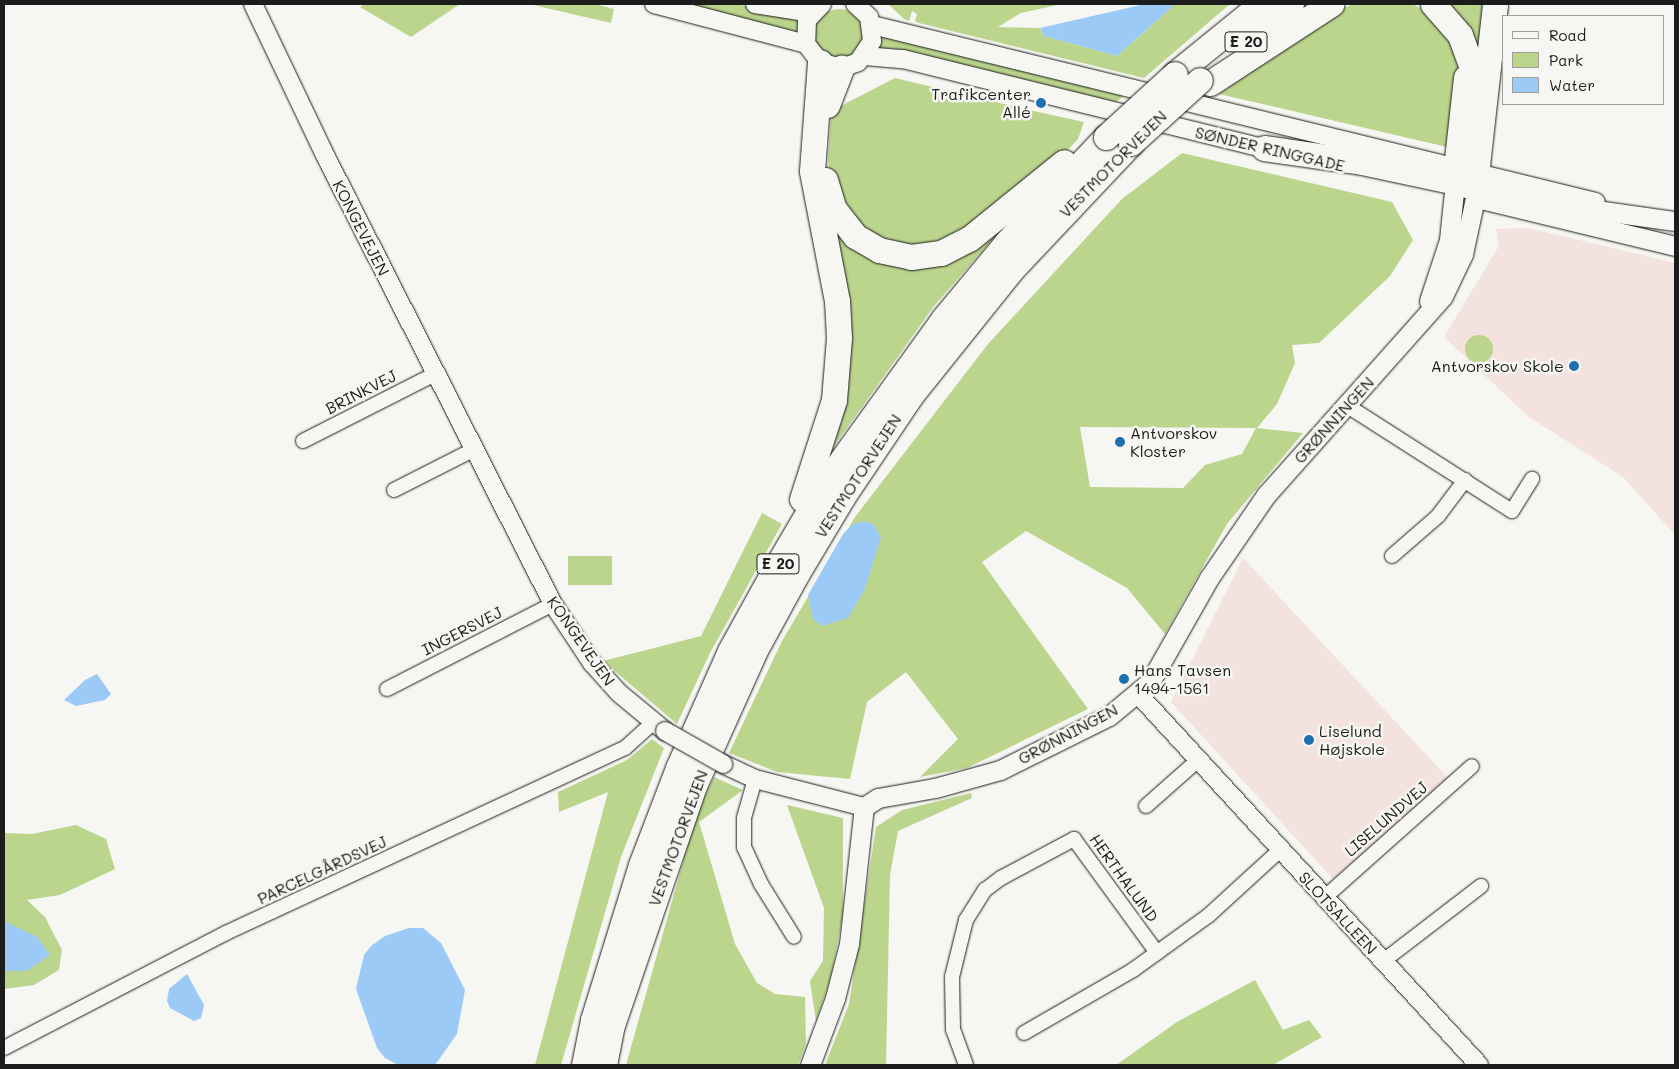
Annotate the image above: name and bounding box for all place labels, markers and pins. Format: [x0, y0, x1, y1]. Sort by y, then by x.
place label: Trafikcenter Allé [931, 84, 1031, 122]
marker: Trafikcenter Allé [1035, 97, 1047, 109]
place label: Antvorskov Skole [1431, 356, 1564, 376]
marker: Antvorskov Skole [1568, 360, 1580, 372]
place label: Antvorskov Kloster [1130, 423, 1217, 461]
marker: Antvorskov Kloster [1114, 436, 1126, 448]
place label: Hans Tavsen 1494-1561 [1134, 660, 1231, 698]
marker: Hans Tavsen 1494-1561 [1118, 673, 1130, 685]
place label: Liselund Højskole [1319, 721, 1385, 759]
marker: Liselund Højskole [1303, 734, 1315, 746]

